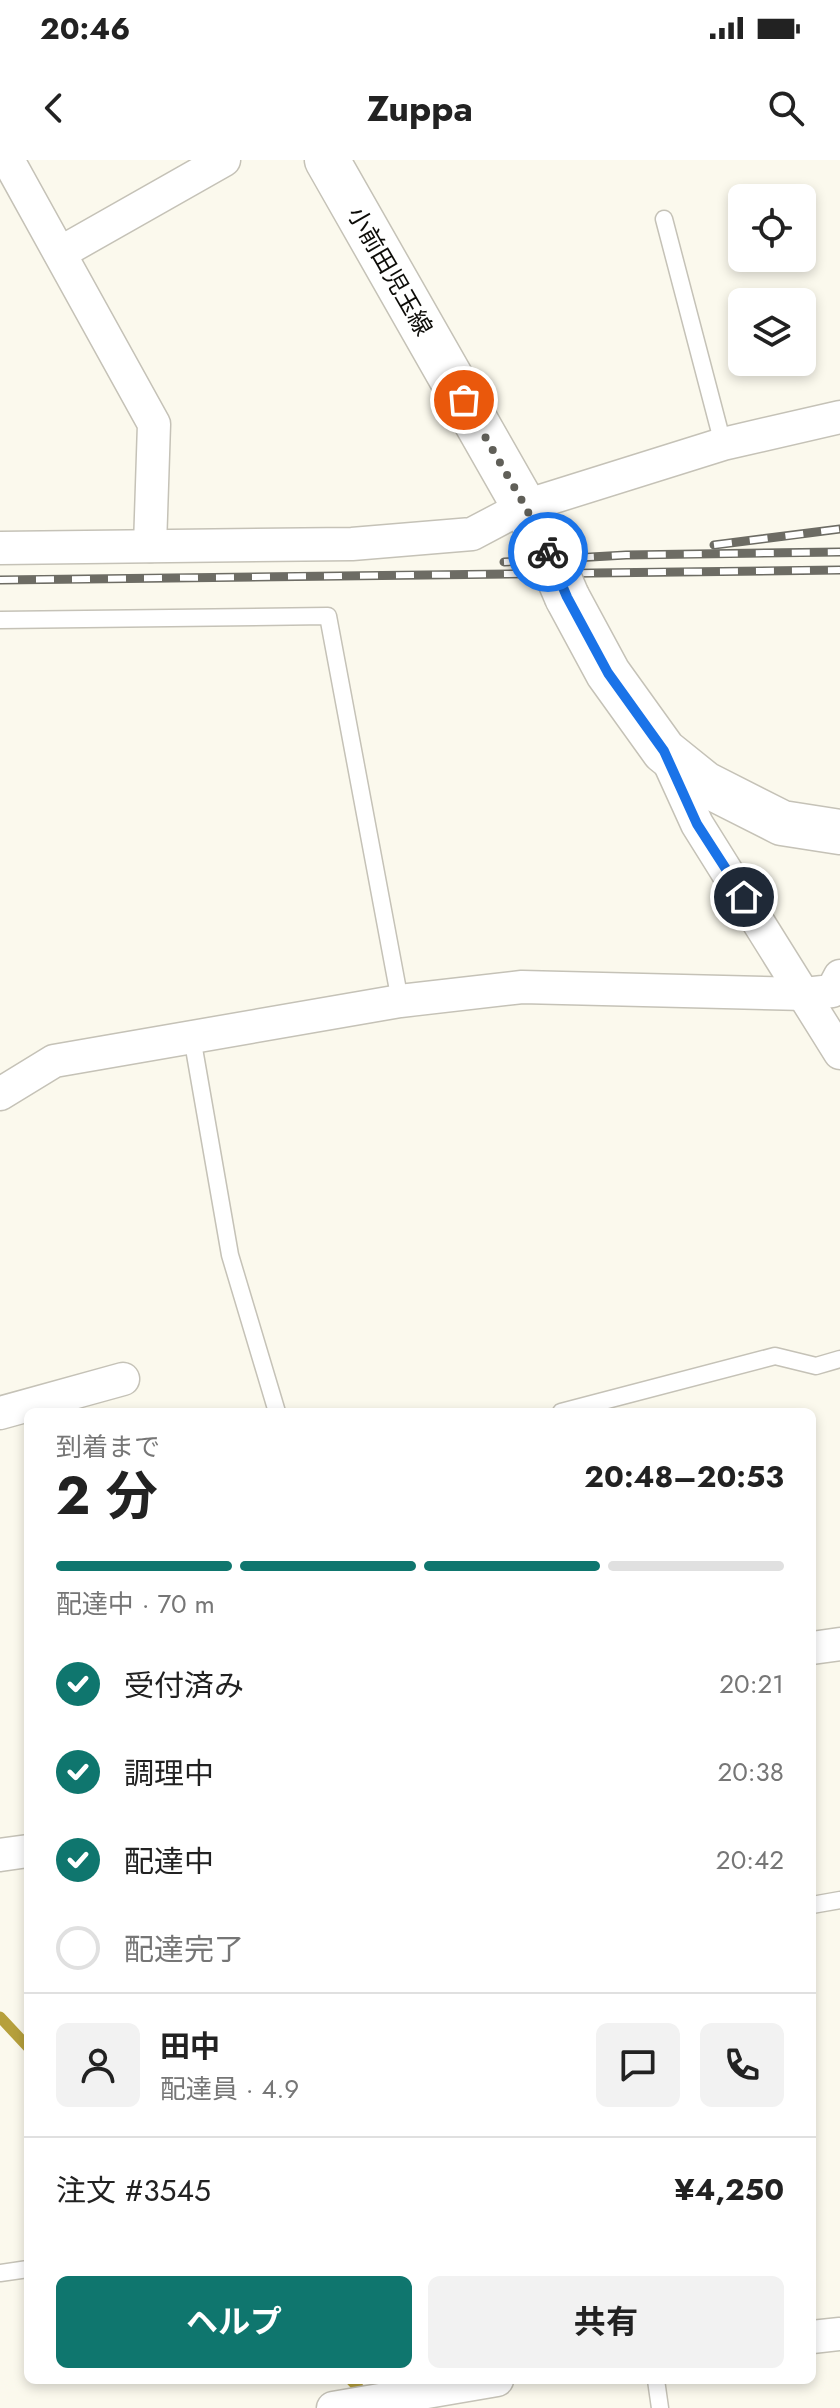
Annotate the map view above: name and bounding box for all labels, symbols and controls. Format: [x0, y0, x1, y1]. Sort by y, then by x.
text: 20:46 [40, 7, 130, 50]
text: Zuppa [367, 82, 473, 134]
icon: back [32, 86, 76, 130]
icon: search [764, 86, 808, 130]
map controls [728, 184, 816, 376]
button: locate [728, 184, 816, 272]
street label: 小前田児玉線 [339, 200, 441, 342]
button: layers [728, 288, 816, 376]
pin [430, 366, 498, 434]
icon: bag [442, 378, 486, 422]
courier [508, 512, 588, 592]
icon: bike [526, 530, 570, 574]
pin [710, 863, 778, 931]
icon: home [722, 875, 766, 919]
text: 到着まで [56, 1428, 160, 1466]
text: 20:48–20:53 [584, 1455, 784, 1498]
text: 2 分 [56, 1458, 158, 1534]
text: 配達中 · 70 m [56, 1585, 215, 1623]
icon: check [56, 1662, 100, 1706]
text: 受付済み [124, 1664, 244, 1707]
text: 20:21 [719, 1665, 784, 1703]
icon: check [56, 1750, 100, 1794]
text: 調理中 [124, 1752, 214, 1795]
text: 20:38 [717, 1753, 784, 1791]
icon: check [56, 1838, 100, 1882]
text: 配達中 [124, 1840, 214, 1883]
text: 20:42 [716, 1841, 784, 1879]
text: 配達完了 [124, 1928, 244, 1971]
button: person [56, 2023, 140, 2107]
button: chat [596, 2023, 680, 2107]
button: phone [700, 2023, 784, 2107]
text: 田中 [160, 2025, 220, 2068]
text: 配達員 · 4.9 [160, 2070, 299, 2108]
text: ¥4,250 [674, 2168, 784, 2211]
text: 注文 #3545 [56, 2169, 211, 2212]
button: ヘルプ [56, 2276, 412, 2368]
button: 共有 [428, 2276, 784, 2368]

